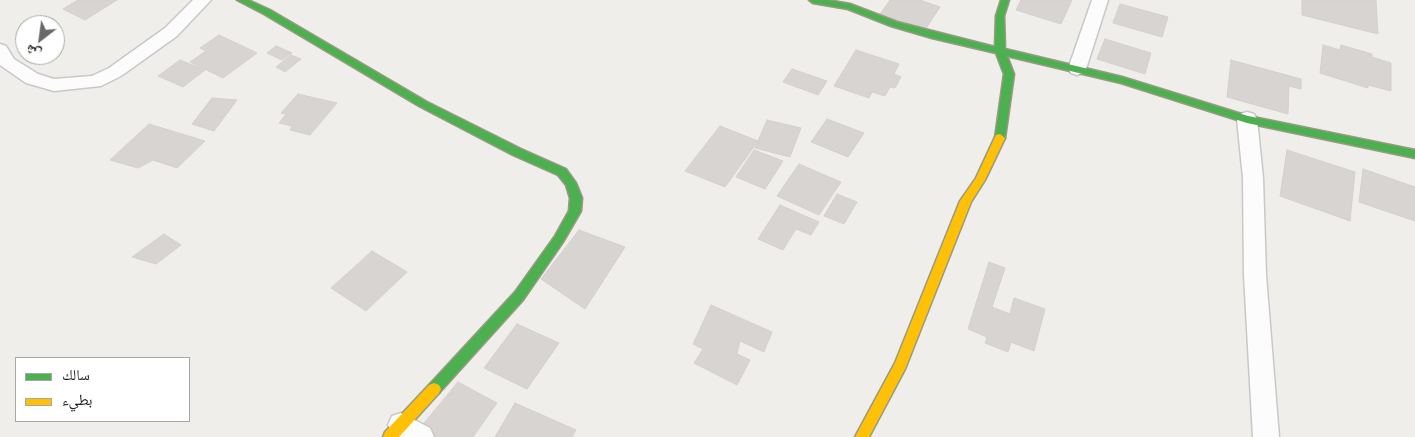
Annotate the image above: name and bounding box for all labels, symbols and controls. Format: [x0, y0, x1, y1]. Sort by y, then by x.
north arrow [15, 15, 65, 65]
text: ش [22, 41, 44, 64]
legend [15, 357, 190, 422]
text: سالك [62, 364, 90, 385]
text: بطيء [62, 389, 92, 410]

